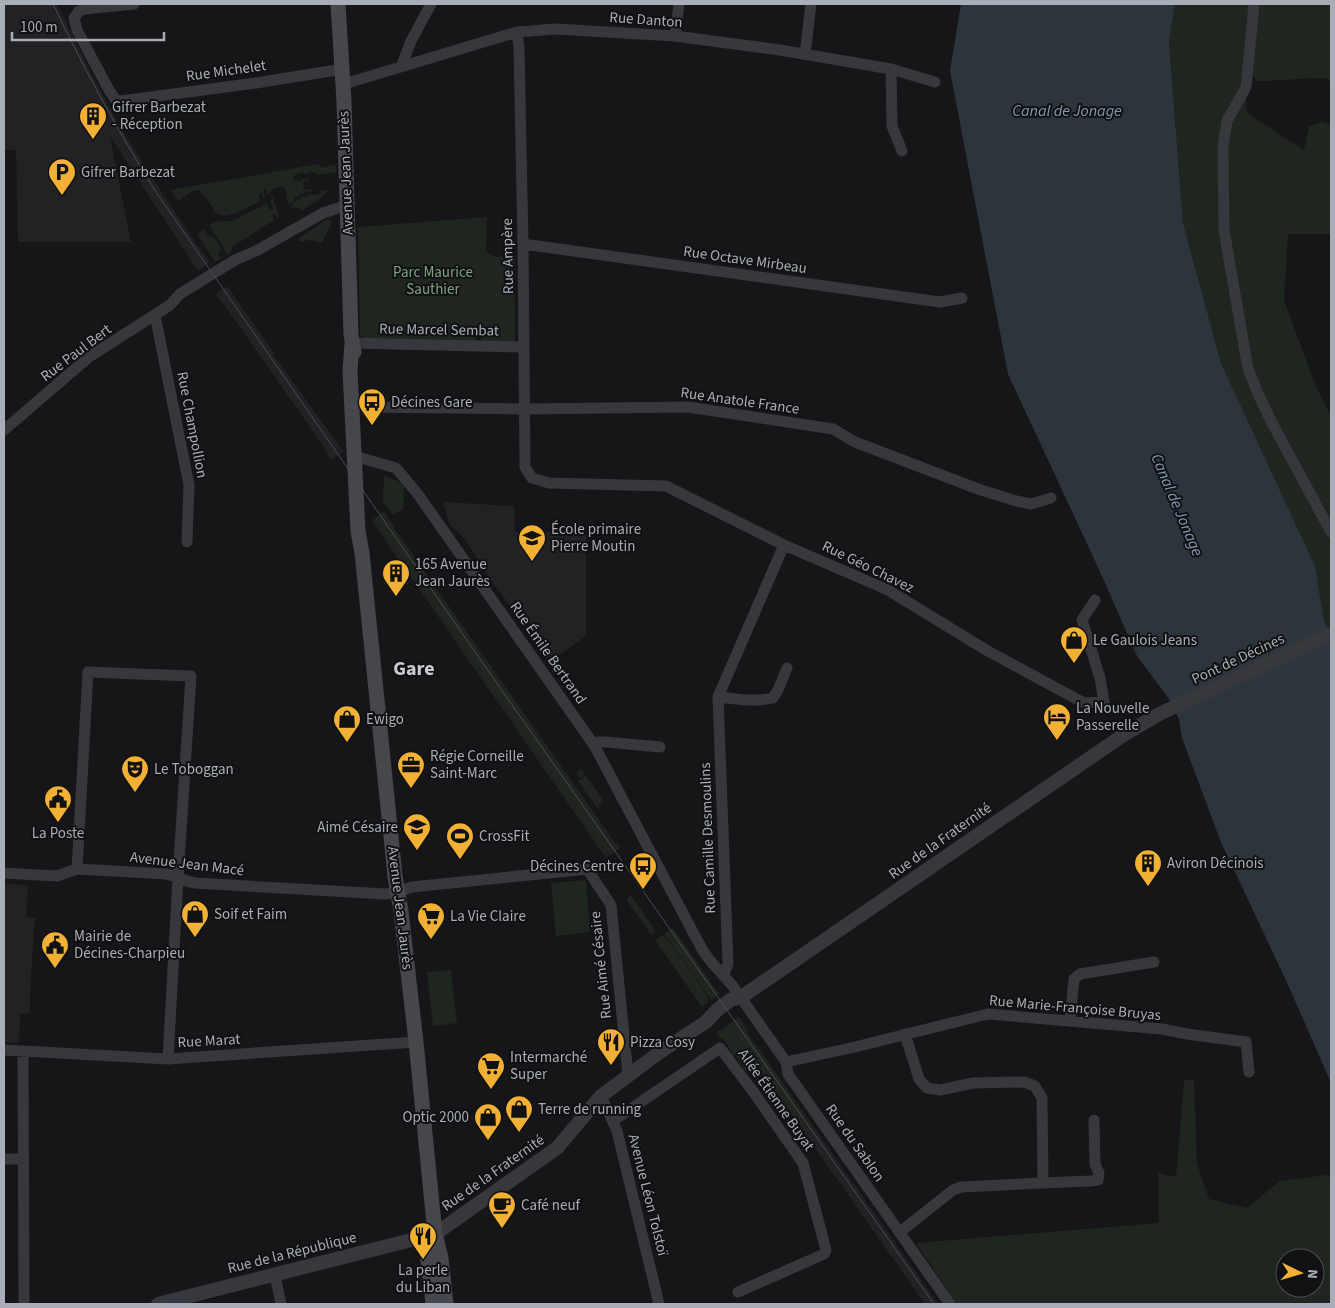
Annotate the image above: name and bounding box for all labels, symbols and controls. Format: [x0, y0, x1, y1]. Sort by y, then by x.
street label: Rue Danton [609, 7, 683, 33]
scale bar [12, 10, 165, 42]
text: 100 m [20, 17, 58, 38]
street label: Rue Michelet [185, 55, 267, 87]
place label: Gifrer Barbezat - Réception [112, 97, 206, 135]
water label: Canal de Jonage [1012, 100, 1122, 122]
building icon: Gifrer Barbezat - Réception [78, 101, 108, 140]
street label: Avenue Jean Jaurès [333, 111, 359, 235]
parking icon: Gifrer Barbezat [47, 157, 77, 196]
place label: Gifrer Barbezat [81, 162, 175, 183]
street label: Rue Ampère [497, 218, 519, 294]
street label: Rue Octave Mirbeau [682, 241, 808, 279]
park label: Parc Maurice Sauthier [393, 262, 473, 300]
street label: Rue Marcel Sembat [379, 318, 499, 342]
street label: Rue Paul Bert [36, 319, 116, 387]
street label: Rue Champollion [171, 370, 213, 480]
street label: Rue Anatole France [679, 382, 801, 420]
bus stop icon: Décines Gare [357, 387, 387, 426]
place label: Décines Gare [391, 392, 472, 413]
water label: Canal de Jonage [1145, 450, 1209, 560]
place label: École primaire Pierre Moutin [551, 519, 641, 557]
school or university icon: École primaire Pierre Moutin [517, 523, 547, 562]
street label: Rue Géo Chavez [818, 536, 918, 598]
place label: 165 Avenue Jean Jaurès [415, 554, 490, 592]
building icon: 165 Avenue Jean Jaurès [381, 558, 411, 597]
street label: Rue Émile Bertrand [505, 597, 591, 709]
shop icon: Le Gaulois Jeans [1059, 625, 1089, 664]
street label: Pont de Décines [1188, 628, 1288, 690]
place label: Le Gaulois Jeans [1093, 630, 1197, 651]
district label: Gare [393, 655, 435, 683]
place label: La Nouvelle Passerelle [1076, 698, 1149, 736]
hotel icon: La Nouvelle Passerelle [1042, 702, 1072, 741]
shop icon: Ewigo [332, 704, 362, 743]
place label: Ewigo [366, 709, 404, 730]
place label: Régie Corneille Saint-Marc [430, 746, 524, 784]
office icon: Régie Corneille Saint-Marc [396, 750, 426, 789]
theatre icon: Le Toboggan [120, 754, 150, 793]
place label: Le Toboggan [154, 759, 234, 780]
street label: Rue Camille Desmoulins [695, 762, 721, 914]
public building icon: La Poste [43, 784, 73, 823]
street label: Rue de la Fraternité [884, 798, 996, 884]
school or university icon: Aimé Césaire [402, 812, 432, 851]
place label: Aimé Césaire [317, 817, 398, 838]
sports icon: CrossFit [445, 821, 475, 860]
place label: La Poste [32, 823, 84, 844]
place label: CrossFit [479, 826, 529, 847]
street label: Avenue Jean Jaurès [382, 845, 418, 971]
street label: Avenue Jean Macé [129, 847, 245, 881]
building icon: Aviron Décinois [1133, 848, 1163, 887]
bus stop icon: Décines Centre [628, 851, 658, 890]
place label: Aviron Décinois [1167, 853, 1264, 874]
place label: Décines Centre [530, 856, 624, 877]
shop icon: Soif et Faim [180, 899, 210, 938]
supermarket icon: La Vie Claire [416, 901, 446, 940]
place label: Soif et Faim [214, 904, 287, 925]
place label: La Vie Claire [450, 906, 526, 927]
street label: Rue Aimé Césaire [585, 910, 617, 1020]
place label: Mairie de Décines-Charpieu [74, 926, 185, 964]
public building icon: Mairie de Décines-Charpieu [40, 930, 70, 969]
street label: Rue Marie-Françoise Bruyas [988, 990, 1162, 1026]
restaurant icon: Pizza Cosy [596, 1027, 626, 1066]
street label: Rue Marat [177, 1029, 241, 1053]
place label: Pizza Cosy [630, 1032, 695, 1053]
street label: Allée Étienne Buyat [733, 1045, 819, 1155]
place label: Intermarché Super [510, 1047, 587, 1085]
supermarket icon: Intermarché Super [476, 1051, 506, 1090]
shop icon: Terre de running [504, 1094, 534, 1133]
place label: Terre de running [538, 1099, 642, 1120]
street label: Rue du Sablon [820, 1100, 890, 1186]
shop icon: Optic 2000 [473, 1102, 503, 1141]
place label: Optic 2000 [403, 1107, 469, 1128]
street label: Rue de la Fraternité [437, 1130, 549, 1216]
street label: Avenue Léon Tolstoï [623, 1132, 674, 1259]
cafe icon: Café neuf [487, 1190, 517, 1229]
place label: Café neuf [521, 1195, 581, 1216]
restaurant icon: La perle du Liban [408, 1221, 438, 1260]
street label: Rue de la République [225, 1227, 359, 1279]
north arrow [1275, 1248, 1325, 1298]
place label: La perle du Liban [396, 1260, 450, 1298]
text: N [1302, 1269, 1322, 1280]

